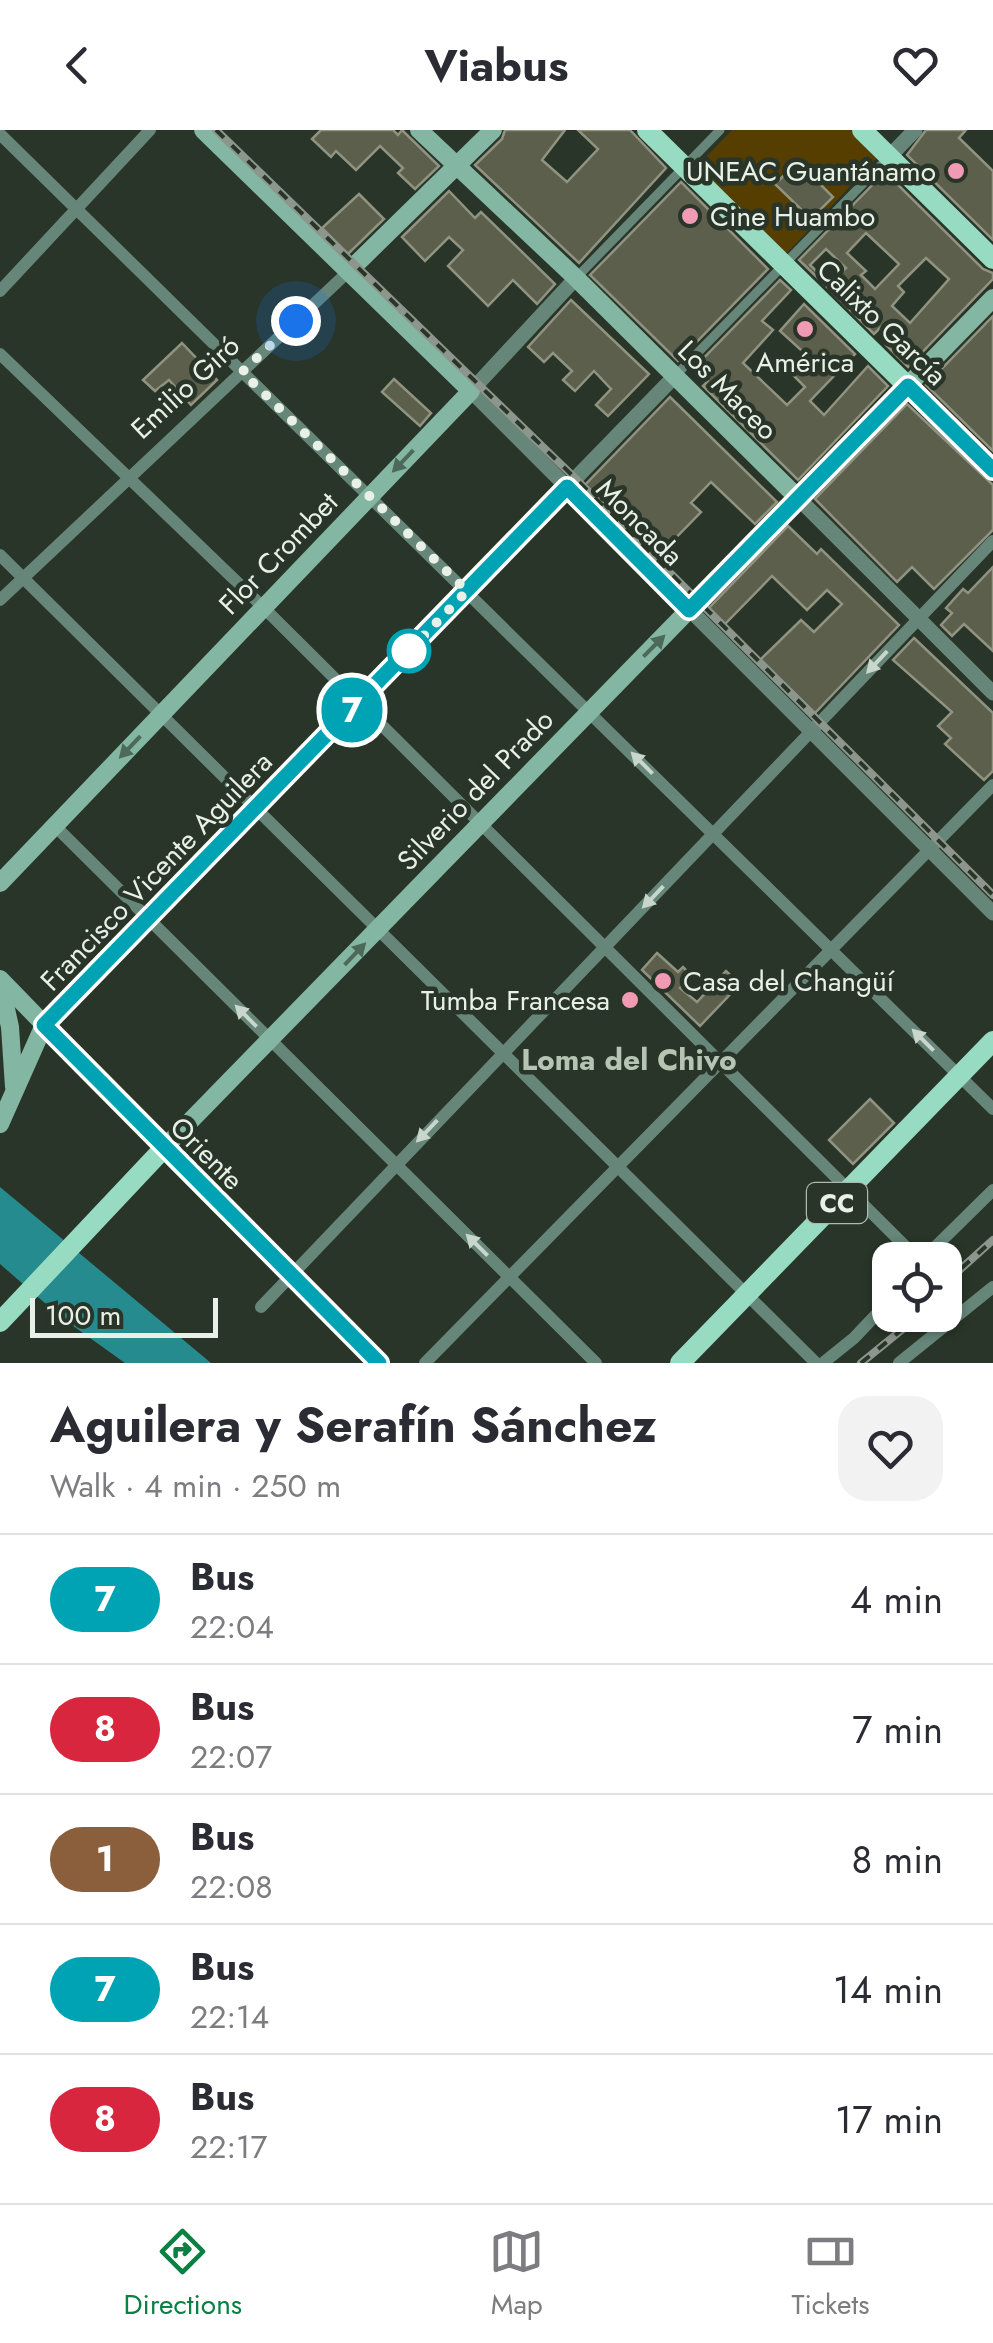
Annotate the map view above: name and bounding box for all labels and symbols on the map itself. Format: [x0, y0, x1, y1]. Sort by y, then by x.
place label: UNEAC Guantánamo [686, 151, 936, 192]
marker: UNEAC Guantánamo [945, 160, 967, 182]
place label: Cine Huambo [710, 196, 875, 237]
marker: Cine Huambo [679, 205, 701, 227]
street label: Calixto García [807, 250, 956, 395]
your location [271, 296, 321, 346]
marker: América [794, 318, 816, 340]
street label: Emilio Giró [122, 326, 249, 449]
street label: Los Maceo [668, 331, 787, 450]
place label: América [756, 342, 854, 383]
one-way arrow [392, 449, 415, 473]
street label: Moncada [587, 469, 693, 575]
street label: Flor Crombet [209, 483, 348, 624]
unlabelled marker [388, 630, 430, 672]
one-way arrow [642, 634, 666, 658]
one-way arrow [866, 650, 889, 674]
line badge: 7 [320, 678, 384, 742]
street label: Silverio del Prado [388, 700, 563, 880]
one-way arrow [119, 734, 142, 758]
street label: Francisco Vicente Aguilera [31, 743, 282, 1000]
one-way arrow [631, 752, 655, 775]
one-way arrow [642, 885, 665, 909]
one-way arrow [342, 942, 366, 966]
place label: Casa del Changüí [683, 961, 896, 1002]
marker: Casa del Changüí [652, 970, 674, 992]
place label: Tumba Francesa [421, 980, 610, 1021]
marker: Tumba Francesa [619, 989, 641, 1011]
one-way arrow [235, 1005, 259, 1028]
one-way arrow [912, 1029, 936, 1053]
district label: Loma del Chivo [521, 1038, 737, 1081]
street label: Oriente [161, 1107, 253, 1199]
one-way arrow [416, 1119, 439, 1143]
road number: CC [807, 1183, 867, 1223]
one-way arrow [465, 1233, 489, 1257]
scale bar [30, 1293, 218, 1338]

